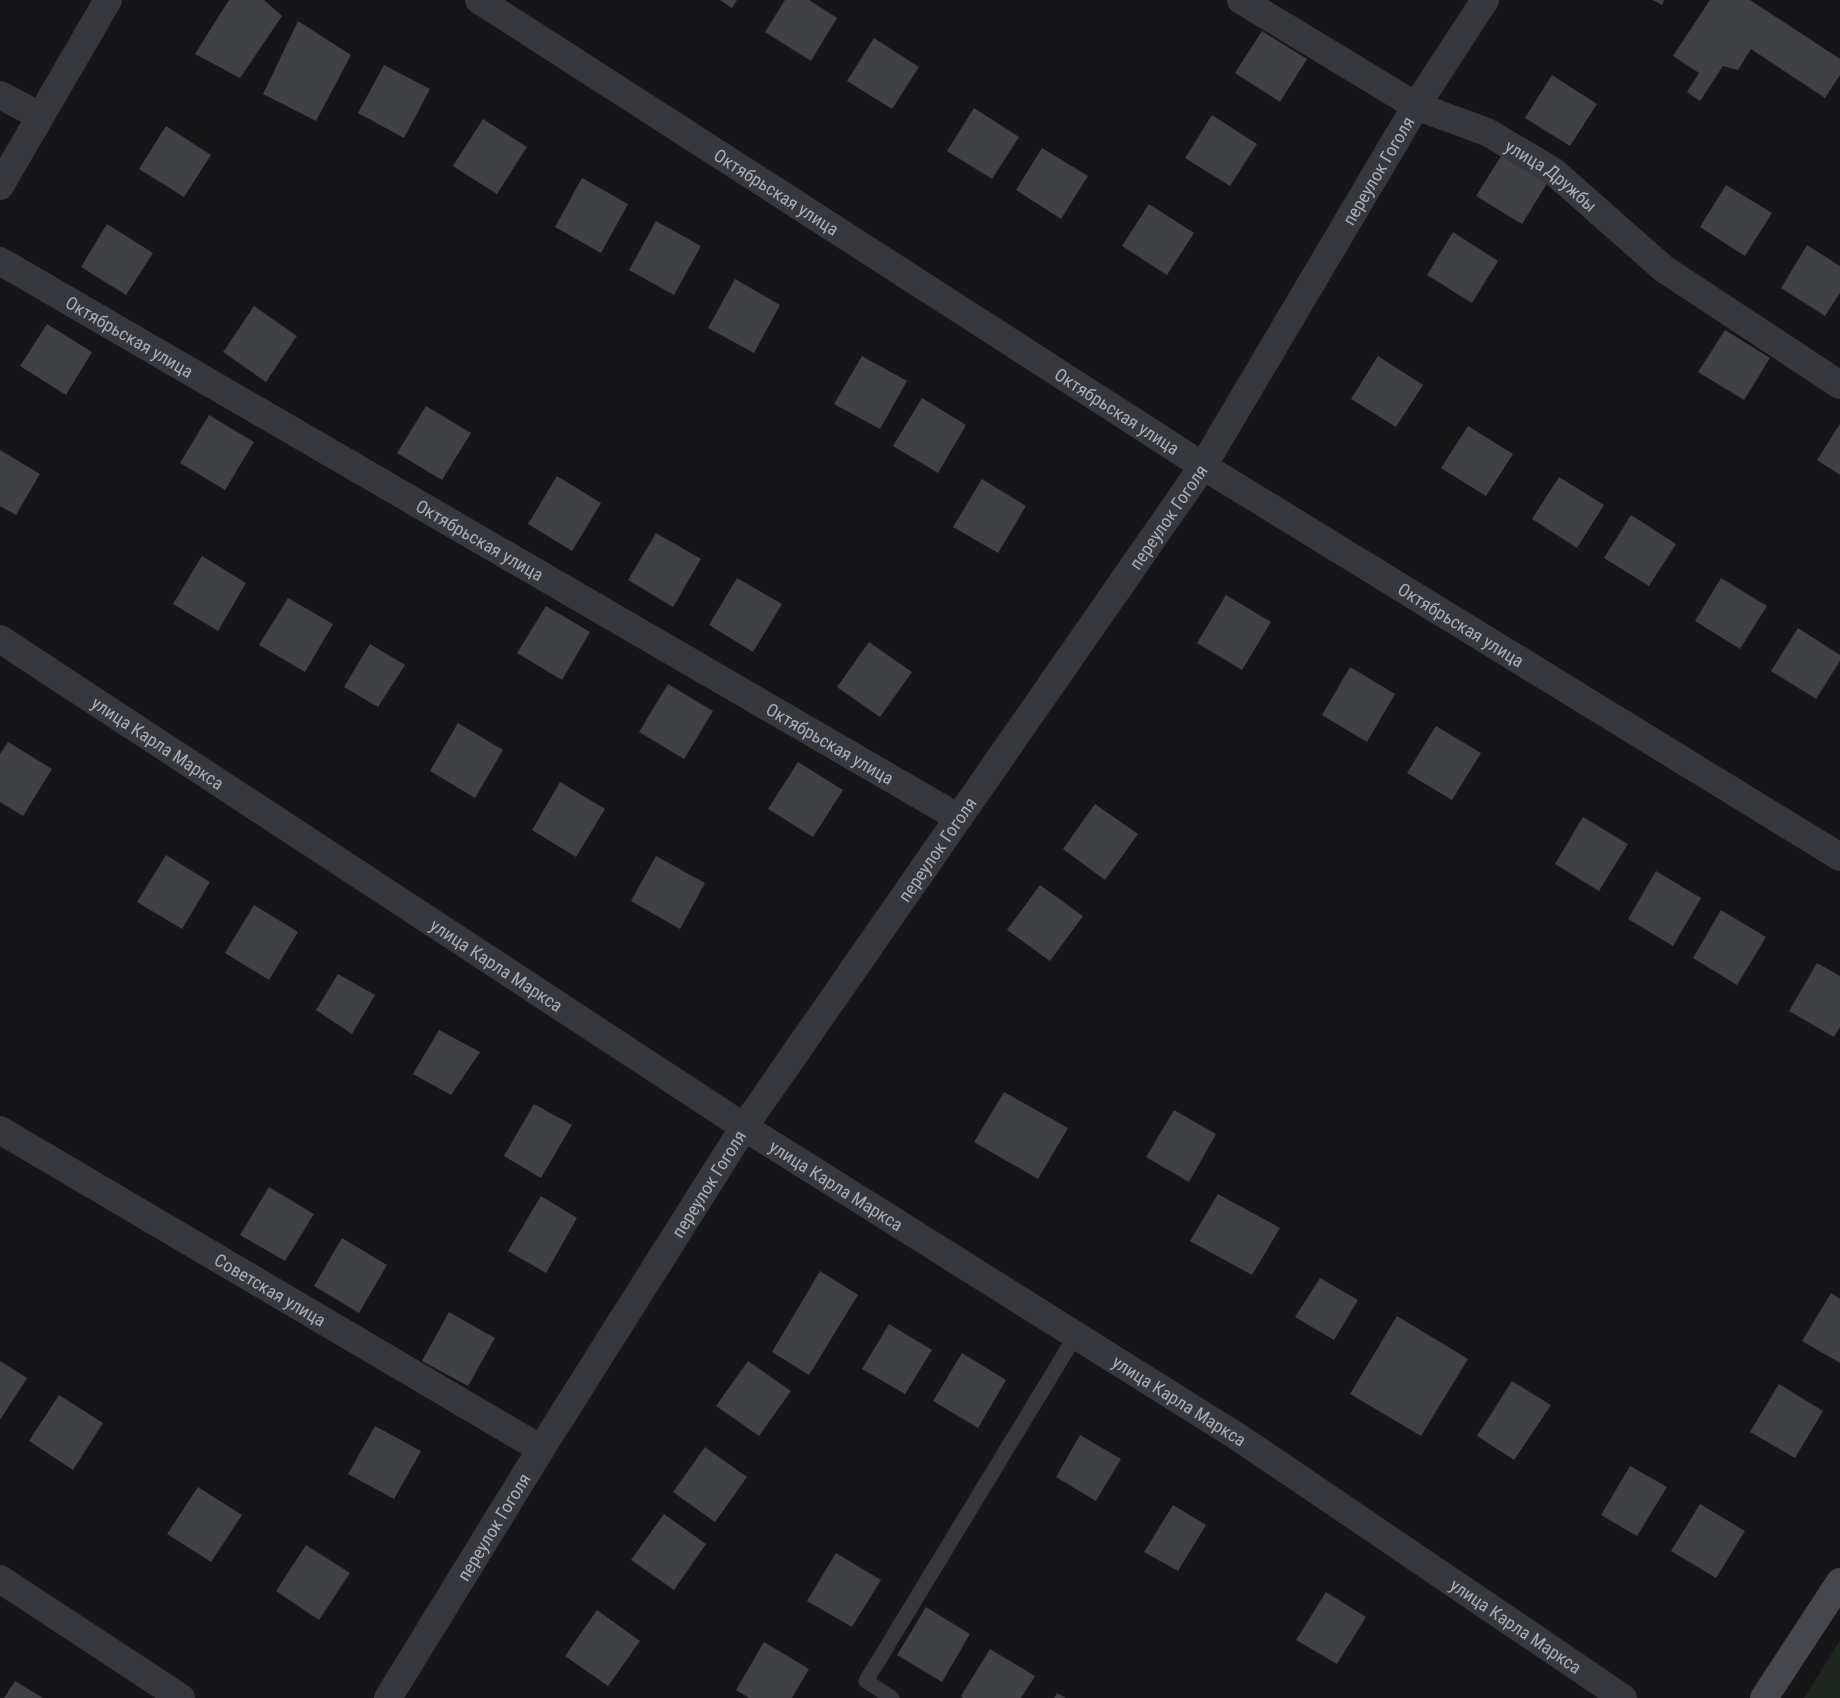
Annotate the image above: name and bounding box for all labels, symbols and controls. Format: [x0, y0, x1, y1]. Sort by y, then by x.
street label: переулок Гоголя [1338, 112, 1418, 229]
street label: улица Дружбы [1502, 135, 1602, 216]
street label: Октябрьская улица [710, 144, 843, 239]
street label: Октябрьская улица [62, 291, 197, 382]
street label: Октябрьская улица [1051, 363, 1183, 459]
street label: переулок Гоголя [1124, 460, 1211, 573]
street label: Октябрьская улица [412, 495, 547, 585]
street label: Октябрьская улица [1394, 578, 1528, 671]
street label: улица Карла Маркса [88, 692, 228, 794]
street label: Октябрьская улица [763, 698, 898, 788]
street label: переулок Гоголя [893, 793, 980, 906]
street label: улица Карла Маркса [427, 914, 567, 1016]
street label: переулок Гоголя [667, 1126, 750, 1241]
street label: улица Карла Маркса [766, 1135, 907, 1235]
street label: Советская улица [211, 1249, 330, 1330]
street label: улица Карла Маркса [1109, 1351, 1250, 1450]
street label: переулок Гоголя [452, 1469, 534, 1584]
street label: улица Карла Маркса [1447, 1574, 1586, 1677]

